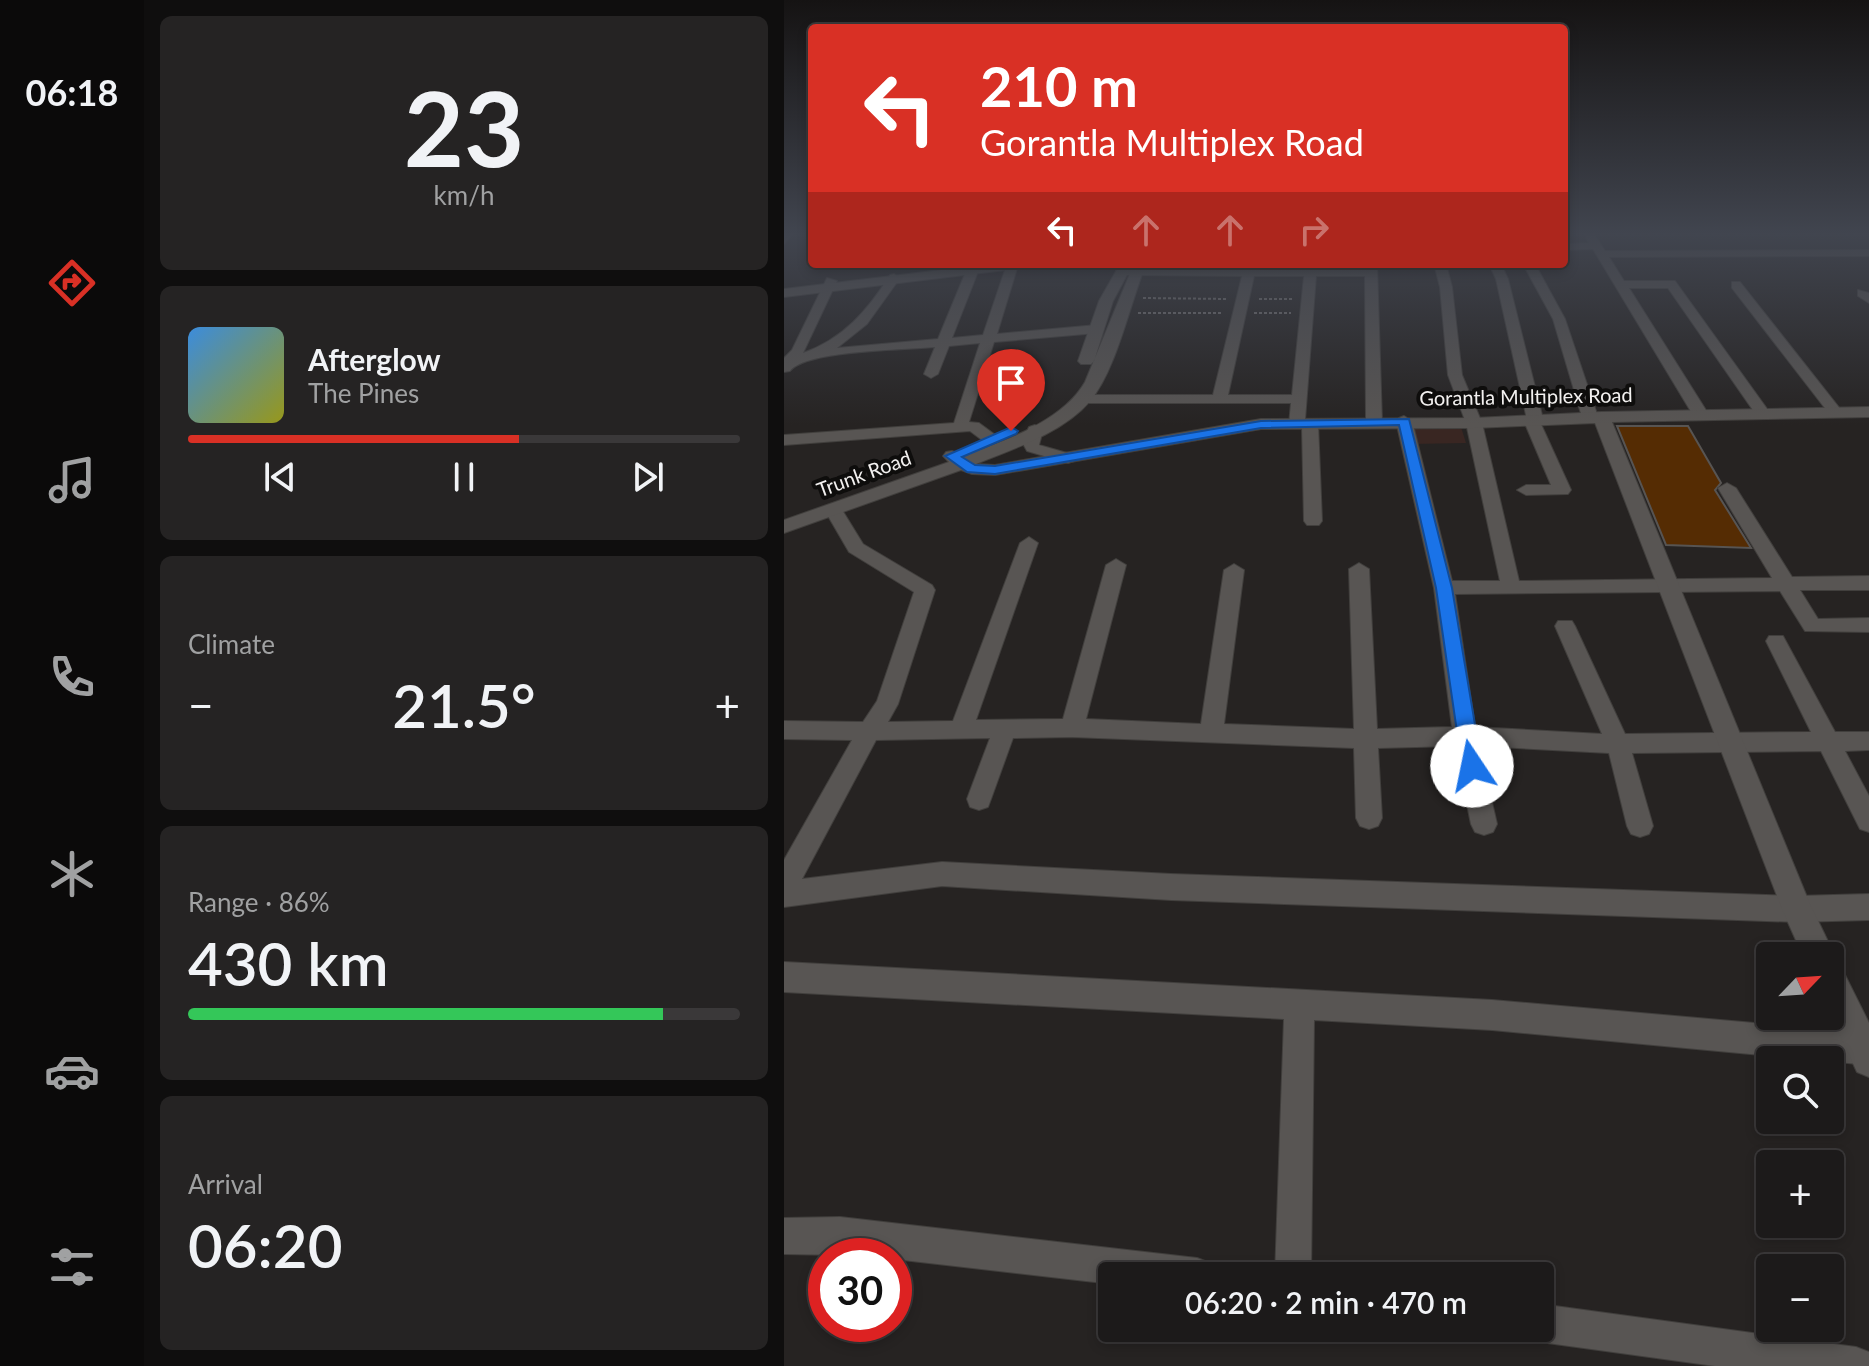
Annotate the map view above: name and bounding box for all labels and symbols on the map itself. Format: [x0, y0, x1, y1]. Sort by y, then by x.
pin [977, 349, 1045, 431]
street label: Gorantla Multiplex Road [1419, 382, 1633, 410]
street label: Trunk Road [813, 445, 914, 501]
position arrow [1430, 724, 1514, 808]
north arrow [1756, 942, 1844, 1030]
speed limit sign: 30 [808, 1238, 912, 1342]

